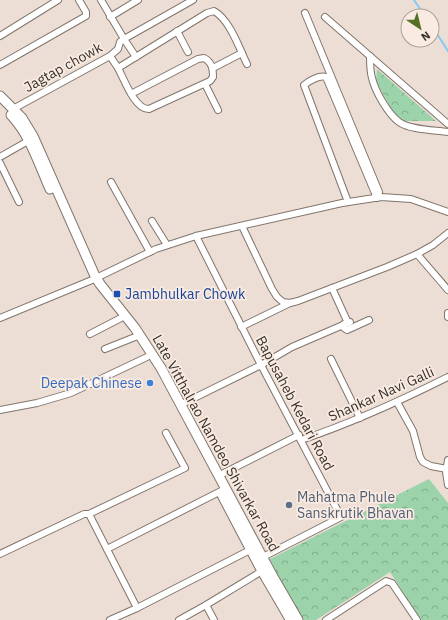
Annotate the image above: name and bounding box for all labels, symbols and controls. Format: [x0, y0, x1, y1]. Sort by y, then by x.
north arrow [400, 8, 440, 48]
text: N [418, 28, 433, 44]
street label: Jagtap chowk [21, 38, 106, 96]
place label: Jambhulkar Chowk [125, 285, 246, 303]
marker: Jambhulkar Chowk [112, 289, 122, 299]
street label: Late Vitthalrao Namdeo Shivarkar Road [149, 331, 283, 555]
street label: Bapusaheb Kedari Road [252, 333, 338, 473]
street label: Shankar Navi Galli [325, 363, 437, 425]
place label: Deepak Chinese [41, 374, 142, 392]
marker: Deepak Chinese [145, 378, 155, 388]
place label: Mahatma Phule Sanskrutik Bhavan [297, 488, 414, 522]
marker: Mahatma Phule Sanskrutik Bhavan [284, 500, 294, 510]

